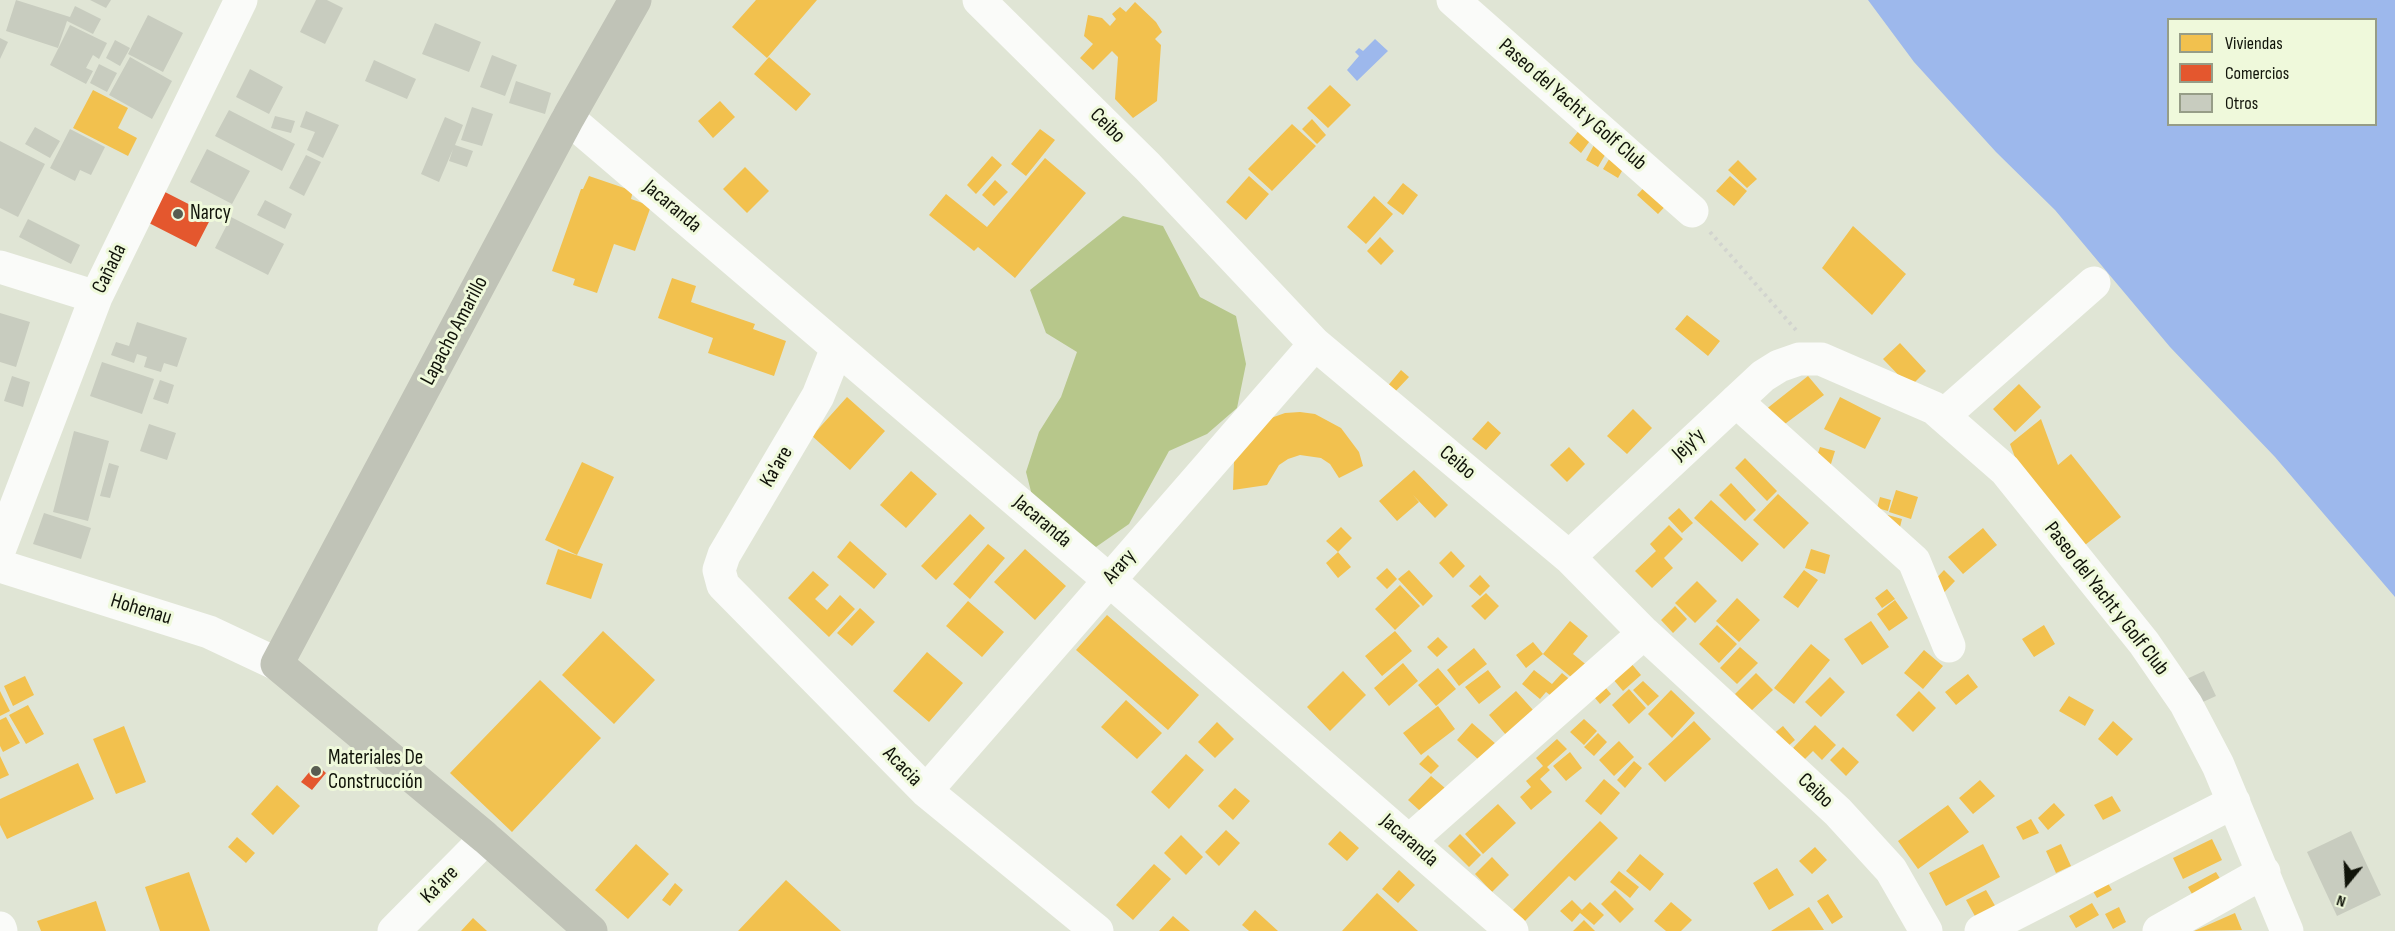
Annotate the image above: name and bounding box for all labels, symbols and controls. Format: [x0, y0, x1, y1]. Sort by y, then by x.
legend [2167, 18, 2377, 126]
text: Viviendas [2225, 33, 2283, 54]
street label: Paseo del Yacht y Golf Club [1493, 34, 1651, 176]
text: Comercios [2225, 63, 2289, 84]
text: Otros [2225, 93, 2258, 114]
street label: Ceibo [1084, 103, 1130, 149]
street label: Jacaranda [638, 175, 706, 239]
place label: Narcy [190, 201, 231, 227]
marker: Narcy [171, 207, 185, 221]
street label: Cañada [87, 240, 133, 298]
street label: Lapacho Amarillo [416, 272, 494, 390]
street label: Jejy'y [1667, 424, 1711, 466]
street label: Ceibo [1434, 441, 1480, 485]
street label: Ka'are [755, 442, 799, 492]
street label: Jacaranda [1008, 490, 1076, 554]
street label: Paseo del Yacht y Golf Club [2038, 517, 2174, 681]
street label: Arary [1098, 545, 1142, 589]
street label: Hohenau [107, 589, 175, 631]
street label: Acacia [877, 742, 927, 792]
place label: Materiales De Construcción [328, 746, 423, 796]
marker: Materiales De Construcción [309, 764, 323, 778]
street label: Ceibo [1792, 768, 1838, 814]
street label: Jacaranda [1375, 809, 1443, 873]
north arrow [2317, 853, 2377, 913]
street label: Ka'are [416, 861, 464, 909]
text: N [2334, 890, 2348, 911]

